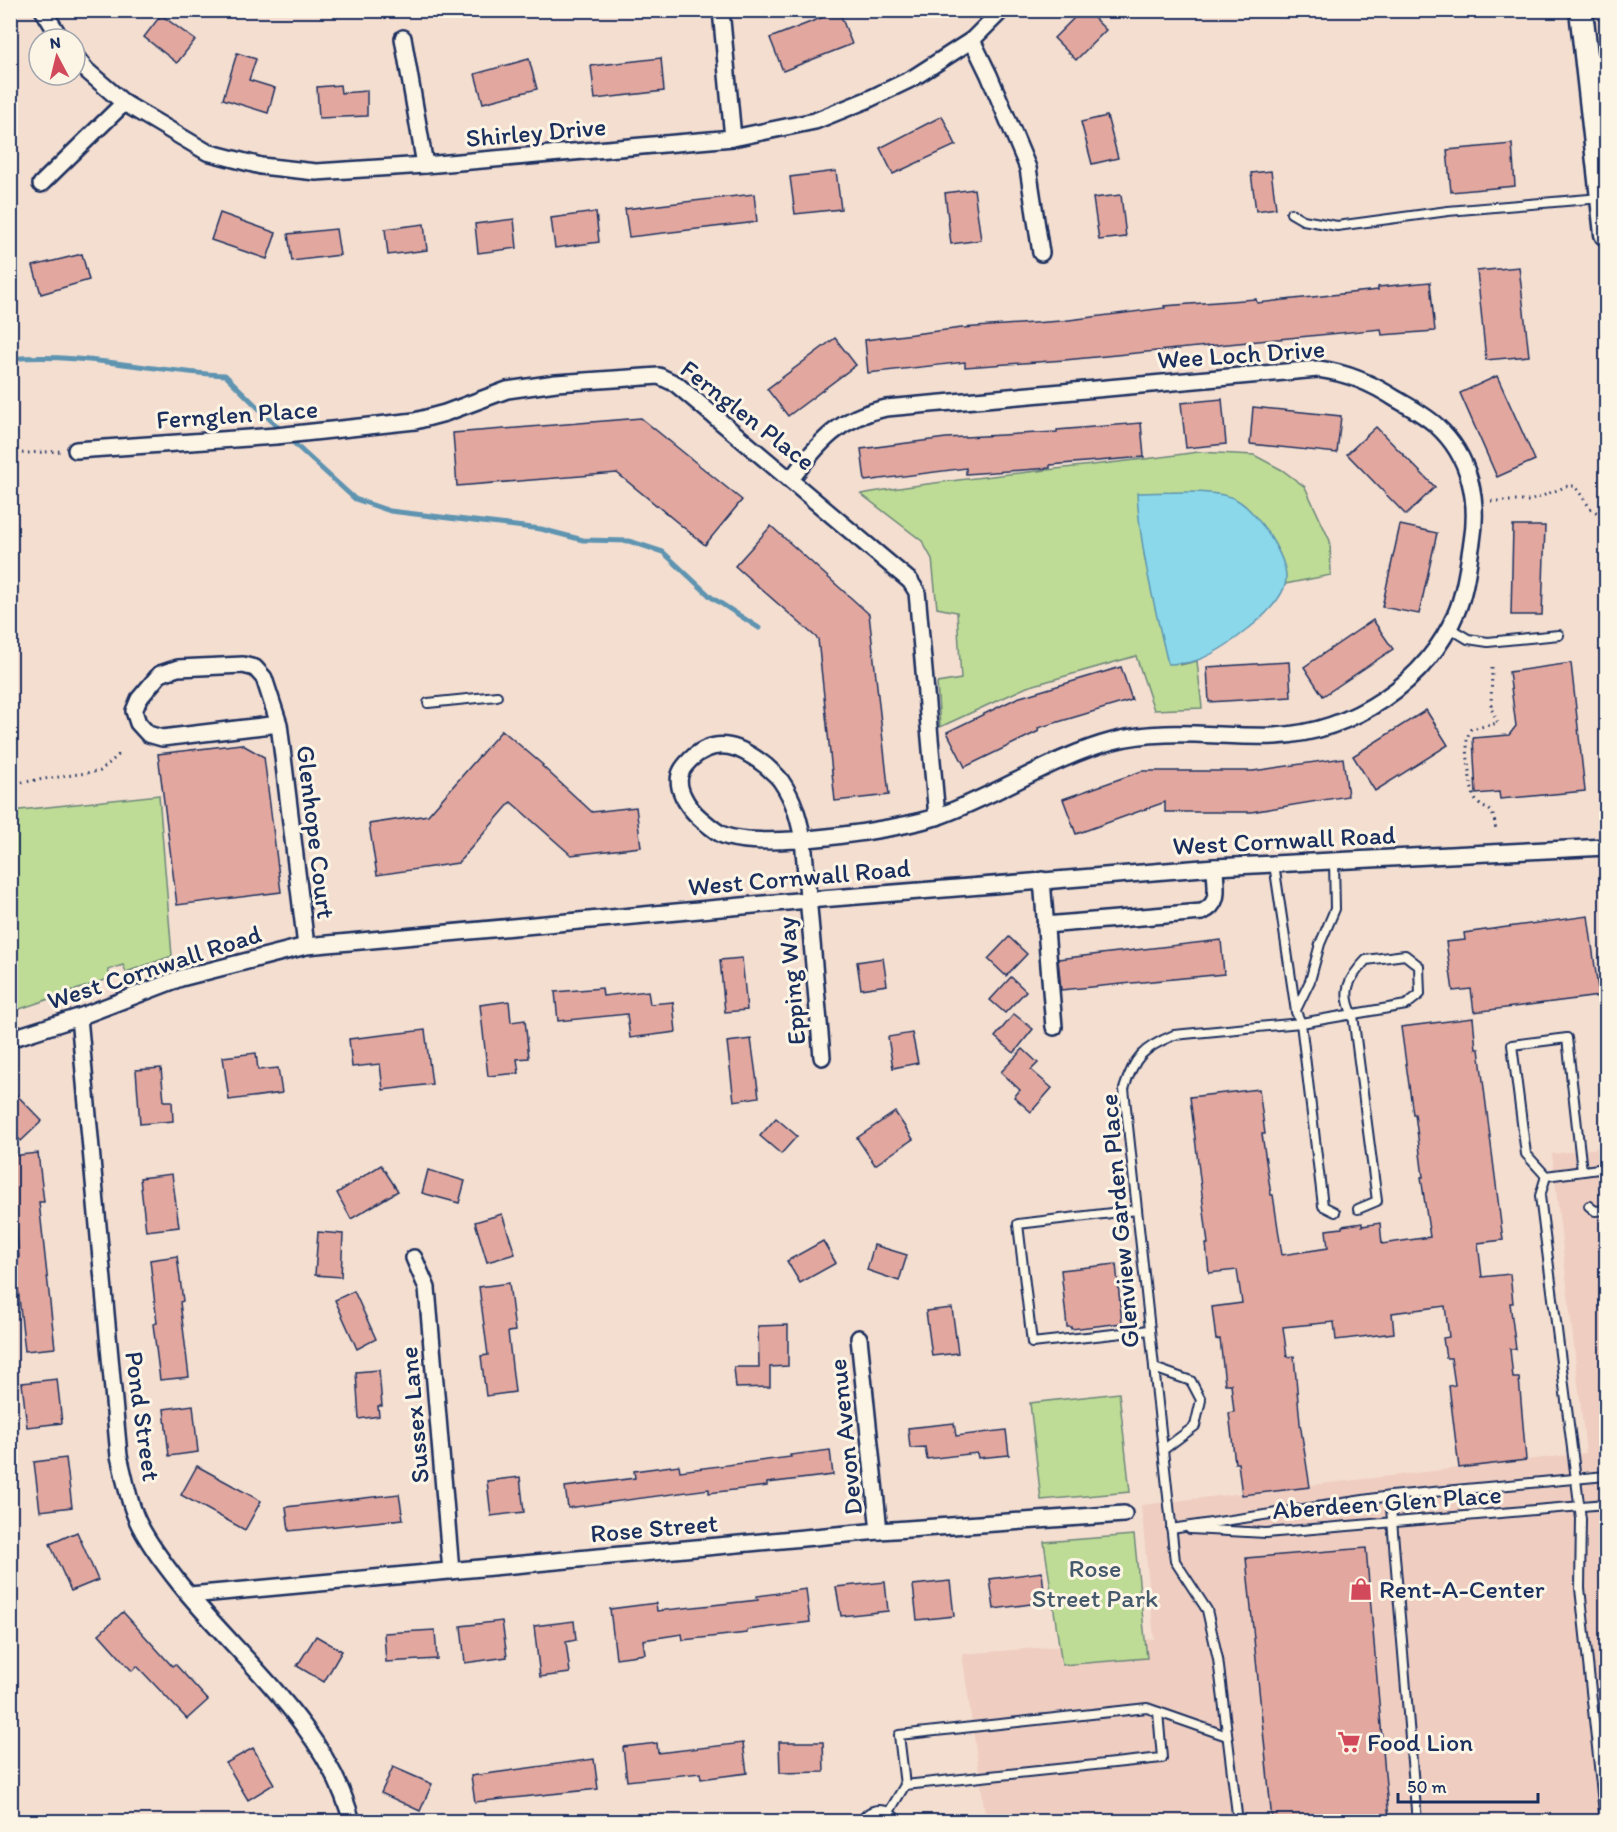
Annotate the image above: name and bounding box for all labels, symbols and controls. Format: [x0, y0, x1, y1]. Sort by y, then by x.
north arrow [27, 27, 87, 87]
text: N [49, 33, 62, 53]
street label: Shirley Drive [464, 110, 608, 154]
street label: Wee Loch Drive [1156, 332, 1326, 376]
street label: Fernglen Place [674, 352, 822, 478]
street label: Fernglen Place [155, 392, 319, 436]
street label: Glenhope Court [289, 743, 343, 921]
street label: West Cornwall Road [1172, 818, 1396, 862]
street label: West Cornwall Road [686, 851, 912, 903]
street label: Epping Way [769, 916, 813, 1046]
street label: West Cornwall Road [43, 917, 265, 1017]
street label: Glenview Garden Place [1092, 1093, 1146, 1349]
street label: Sussex Lane [392, 1345, 436, 1485]
street label: Pond Street [118, 1349, 168, 1483]
street label: Devon Avenue [821, 1357, 869, 1517]
street label: Aberdeen Glen Place [1271, 1478, 1503, 1526]
street label: Rose Street [589, 1506, 719, 1550]
park label: Rose Street Park [1032, 1552, 1158, 1614]
place label: Rent-A-Center [1379, 1573, 1545, 1605]
shop icon: Rent-A-Center [1348, 1576, 1374, 1602]
place label: Food Lion [1367, 1726, 1473, 1758]
supermarket icon: Food Lion [1336, 1729, 1362, 1755]
scale bar [1398, 1766, 1538, 1804]
text: 50 m [1407, 1776, 1447, 1798]

